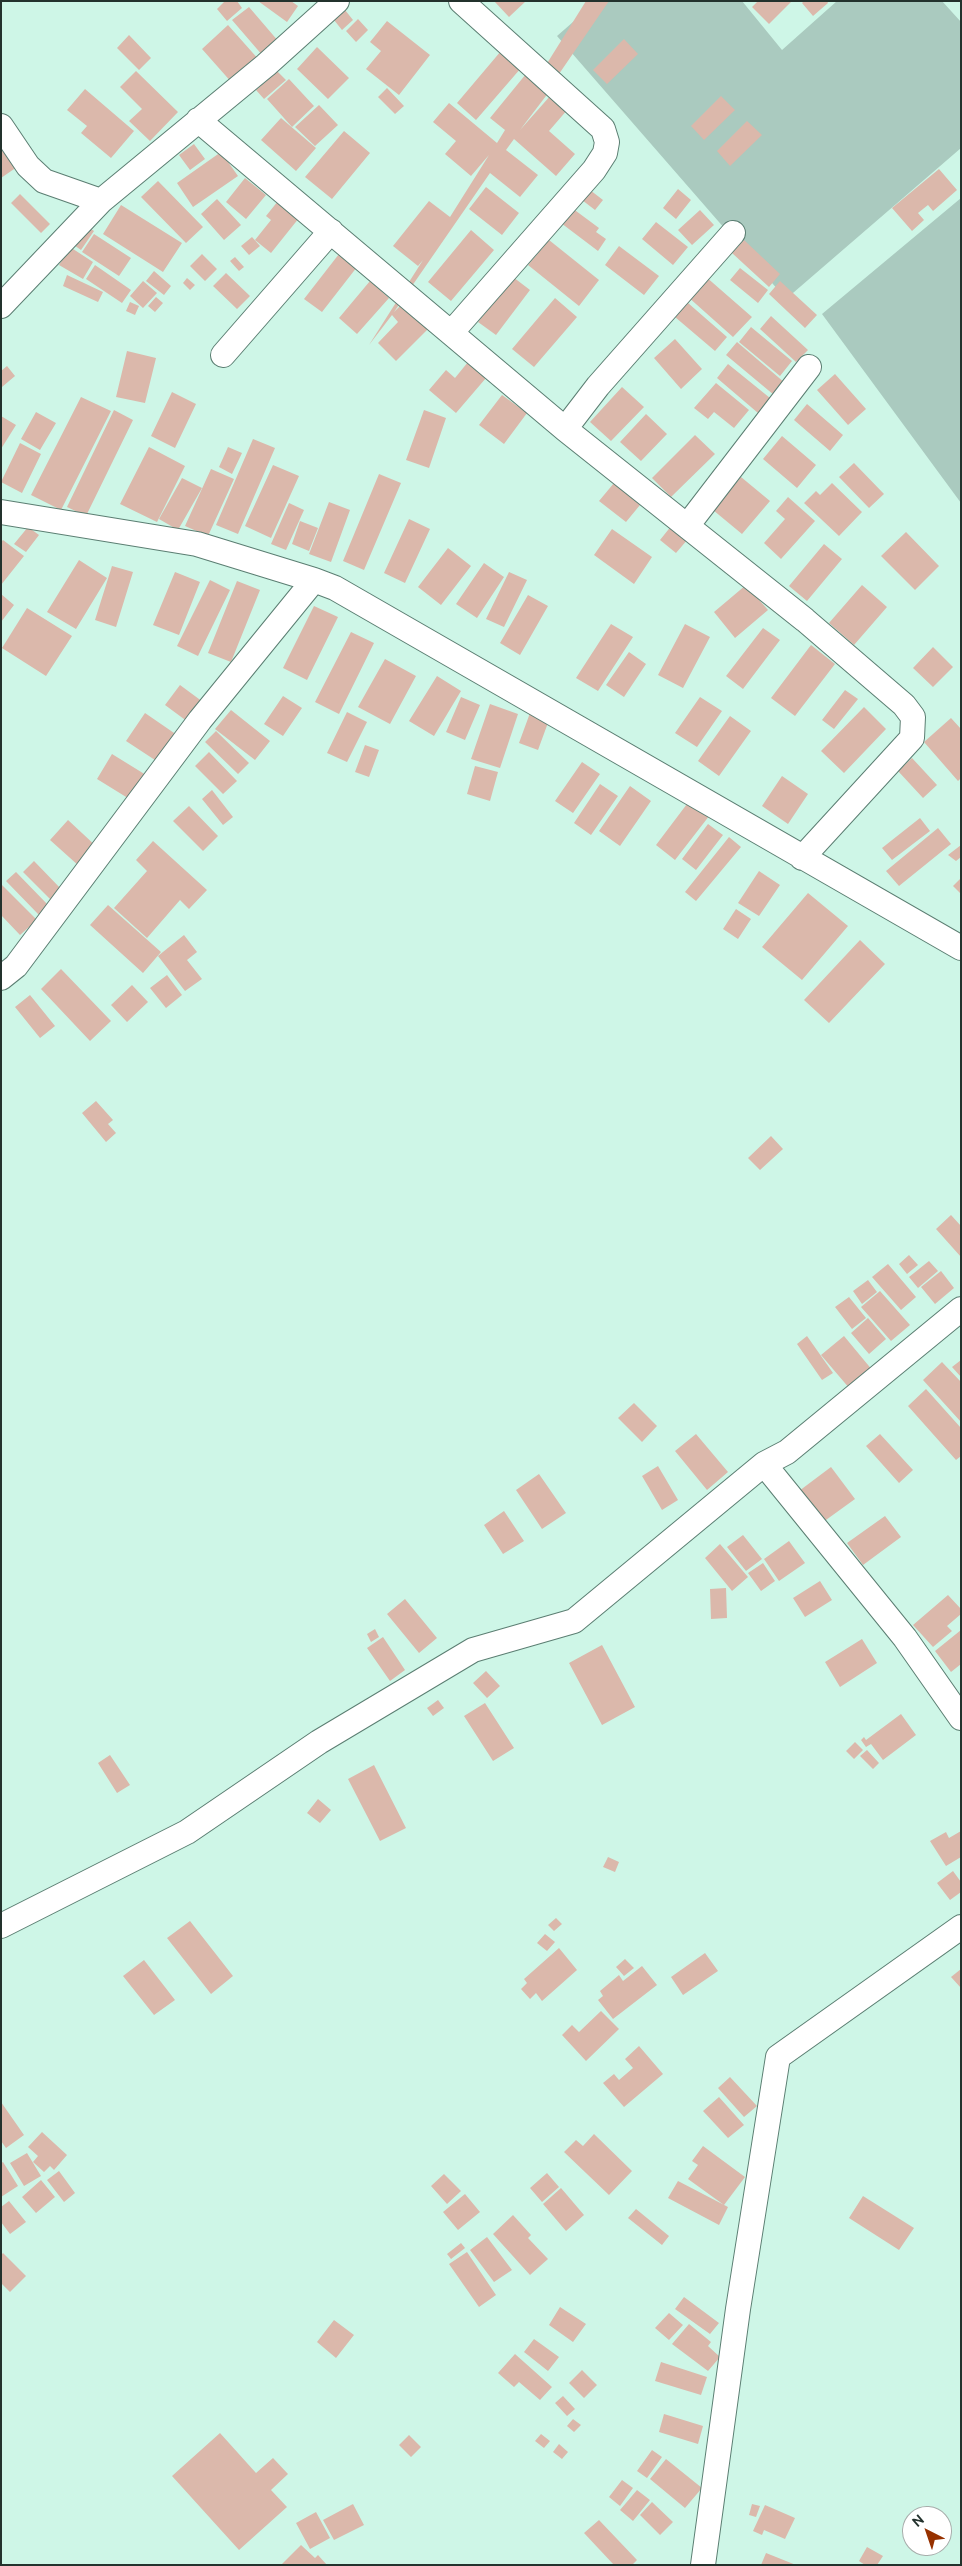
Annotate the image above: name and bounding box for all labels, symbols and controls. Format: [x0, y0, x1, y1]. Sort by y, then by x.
north arrow [902, 2506, 952, 2556]
text: N [909, 2511, 927, 2530]

